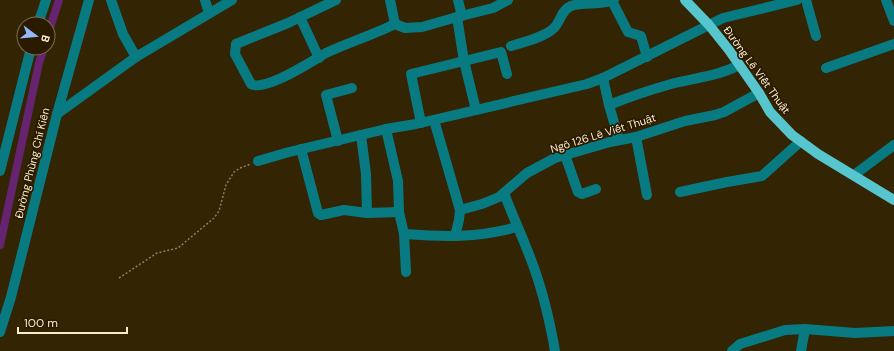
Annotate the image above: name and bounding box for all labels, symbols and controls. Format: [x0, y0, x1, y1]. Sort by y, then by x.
north arrow [16, 16, 56, 56]
street label: Đường Lê Viết Thuật [720, 23, 794, 117]
text: B [38, 33, 53, 44]
street label: Đường Phùng Chí Kiên [11, 106, 53, 220]
street label: Ngõ 126 Lê Viết Thuật [548, 110, 658, 156]
scale bar [18, 309, 127, 335]
text: 100 m [24, 315, 58, 331]

